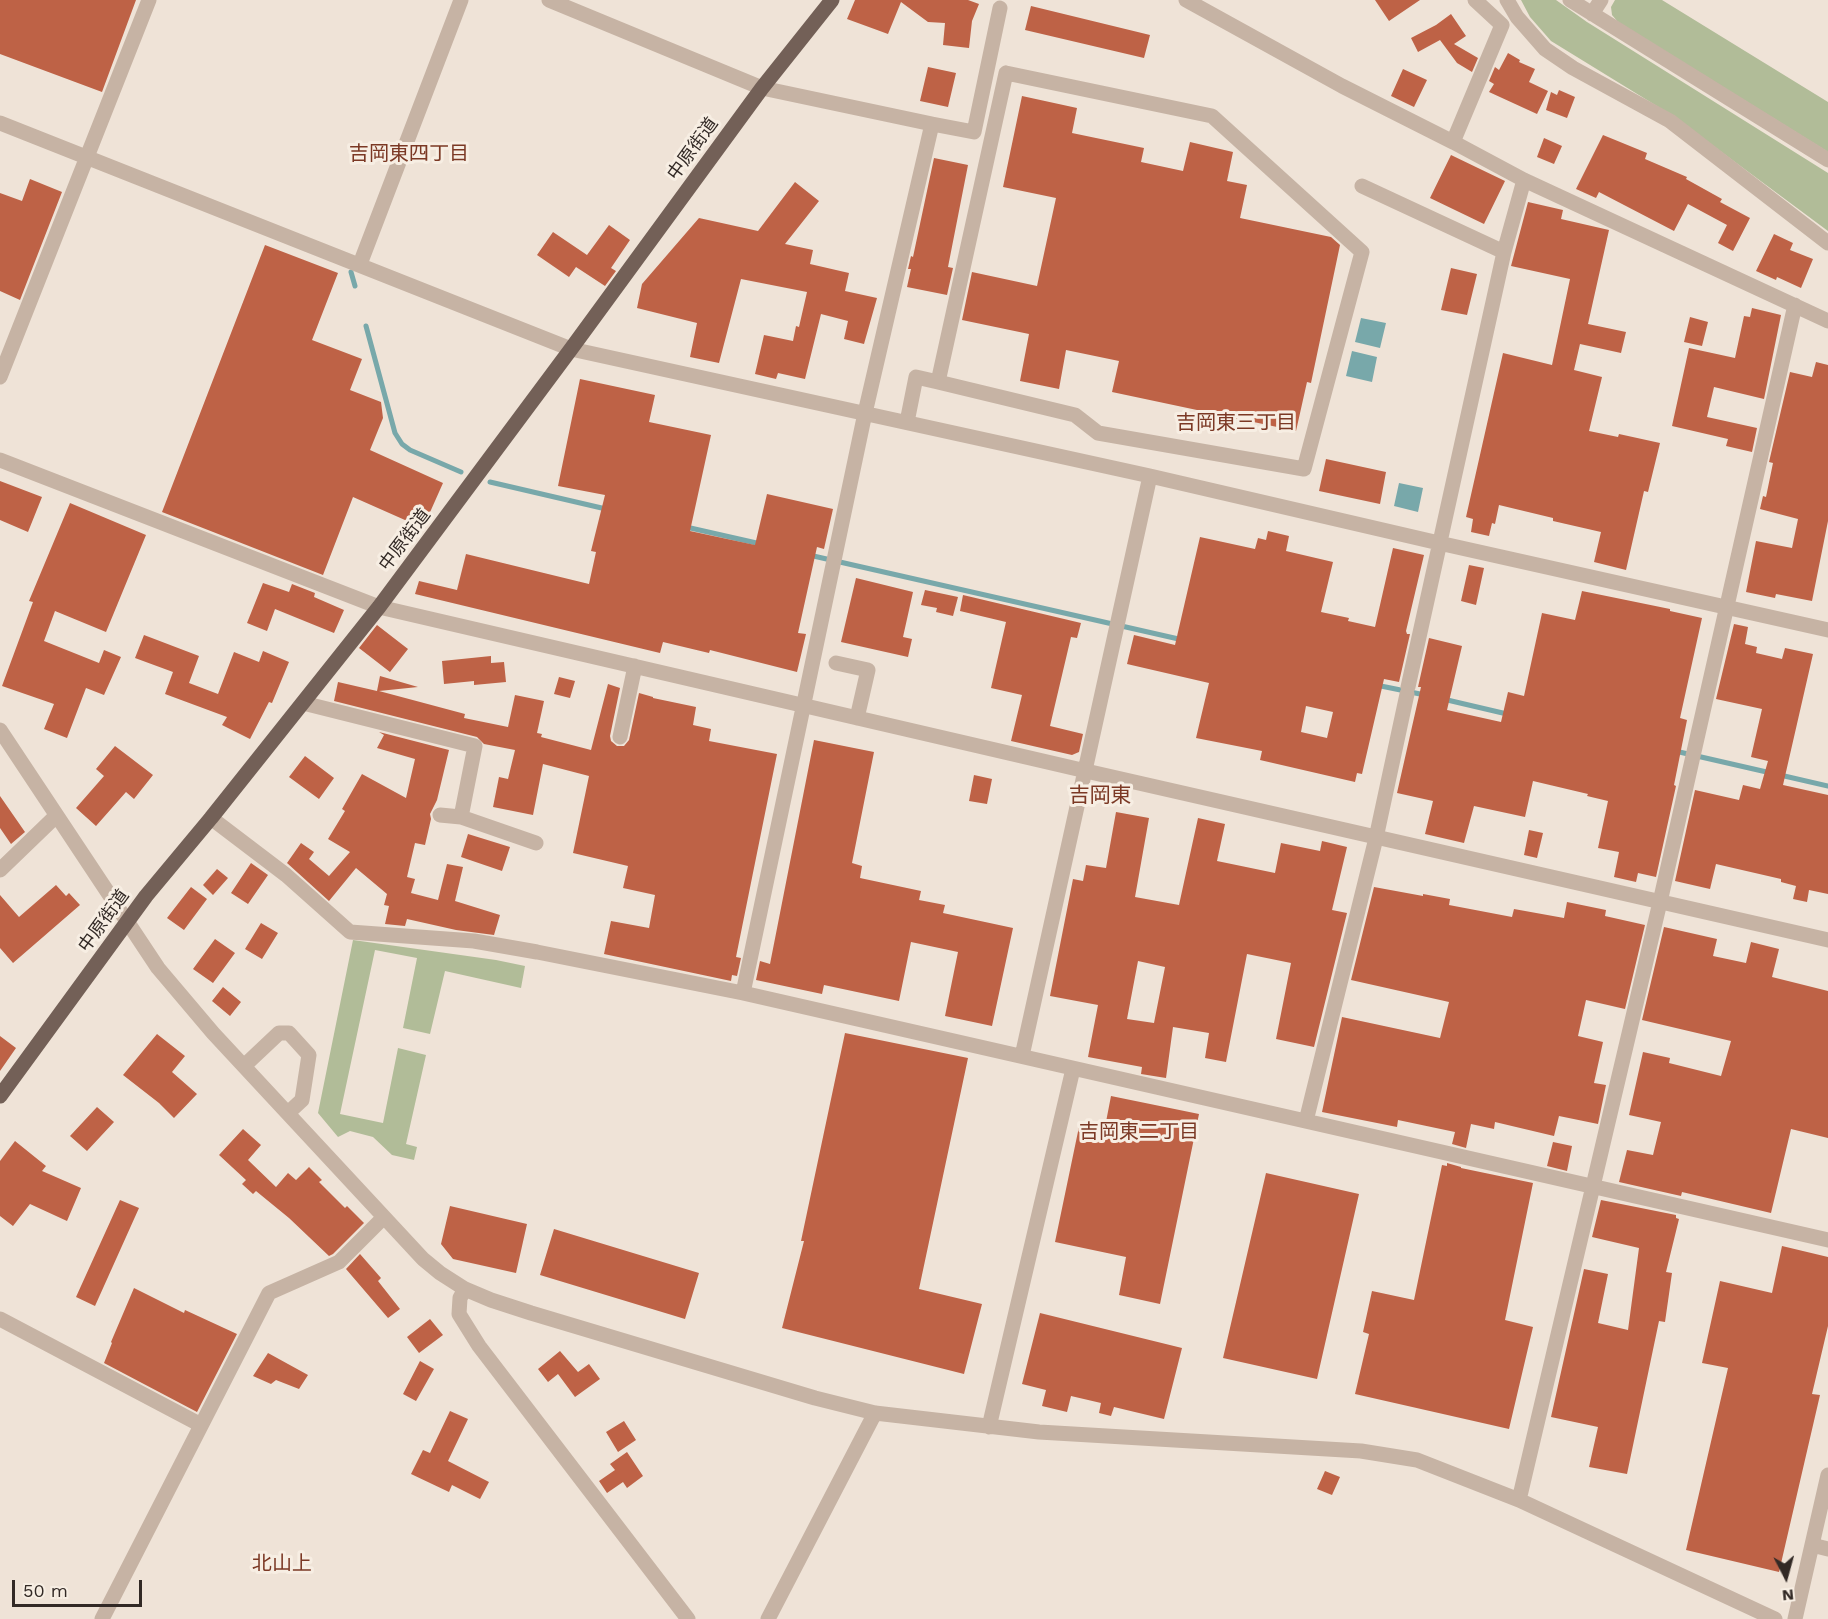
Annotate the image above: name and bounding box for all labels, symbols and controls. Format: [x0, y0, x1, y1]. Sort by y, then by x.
street label: 中原街道 [663, 114, 723, 184]
district label: 吉岡東四丁目 [349, 142, 469, 166]
district label: 吉岡東三丁目 [1176, 411, 1296, 435]
street label: 中原街道 [375, 505, 435, 575]
district label: 吉岡東 [1069, 783, 1131, 809]
street label: 中原街道 [74, 886, 134, 956]
district label: 吉岡東二丁目 [1079, 1120, 1199, 1144]
north arrow [1756, 1547, 1816, 1607]
district label: 北山上 [252, 1552, 312, 1576]
scale bar [15, 1568, 146, 1606]
text: 50 m [23, 1580, 68, 1601]
text: N [1781, 1585, 1795, 1605]

